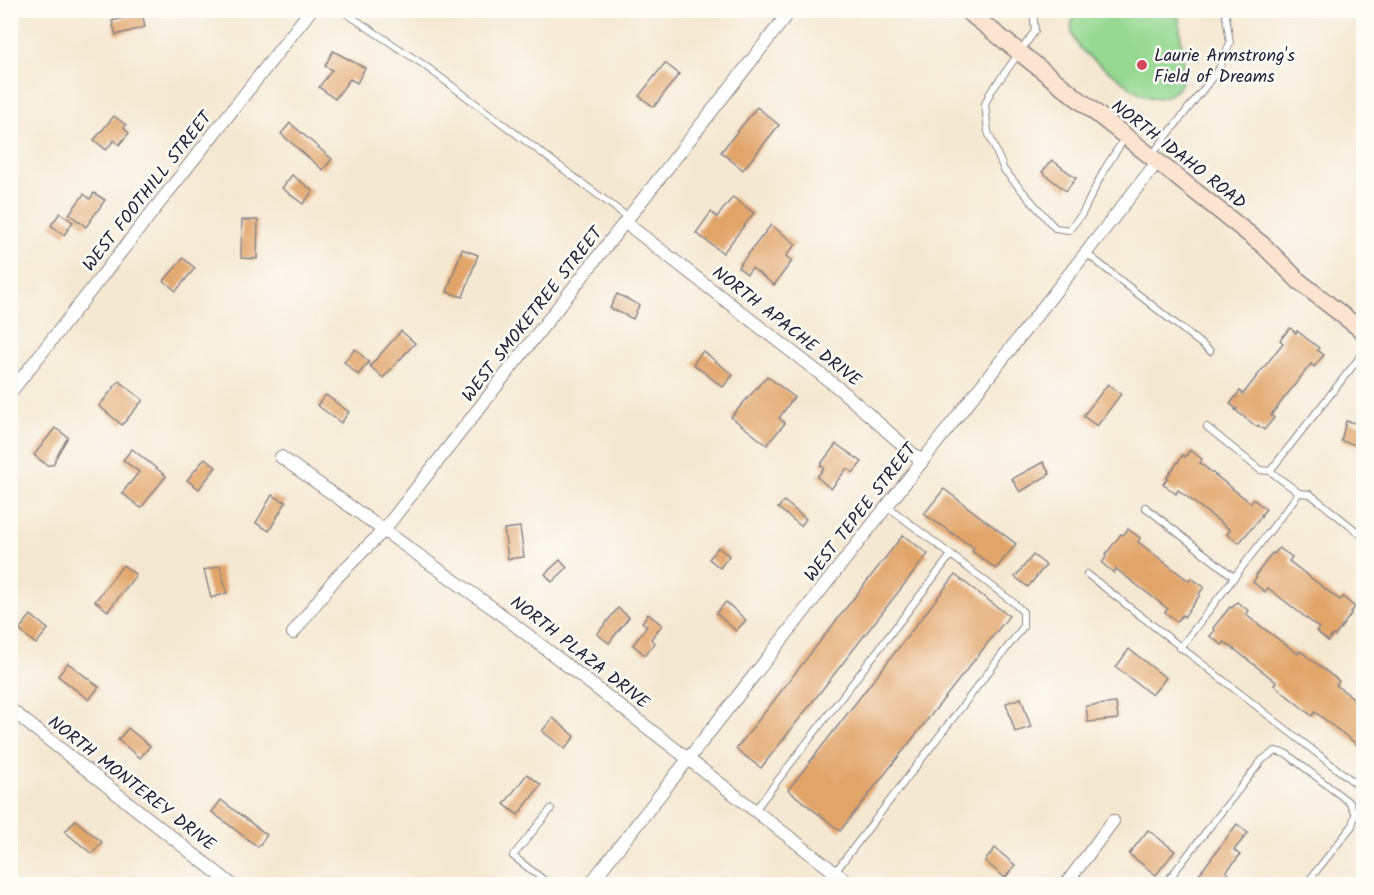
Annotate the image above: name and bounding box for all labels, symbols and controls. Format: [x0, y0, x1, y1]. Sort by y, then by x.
place label: Laurie Armstrong's Field of Dreams [1154, 42, 1295, 92]
marker: Laurie Armstrong's Field of Dreams [1135, 58, 1149, 72]
street label: NORTH IDAHO ROAD [1104, 93, 1252, 218]
street label: WEST FOOTHILL STREET [76, 104, 221, 278]
street label: WEST SMOKETREE STREET [455, 220, 612, 409]
street label: NORTH APACHE DRIVE [705, 260, 867, 395]
street label: WEST TEPEE STREET [798, 436, 926, 589]
street label: NORTH PLAZA DRIVE [503, 589, 655, 717]
street label: NORTH MONTEREY DRIVE [41, 709, 222, 860]

